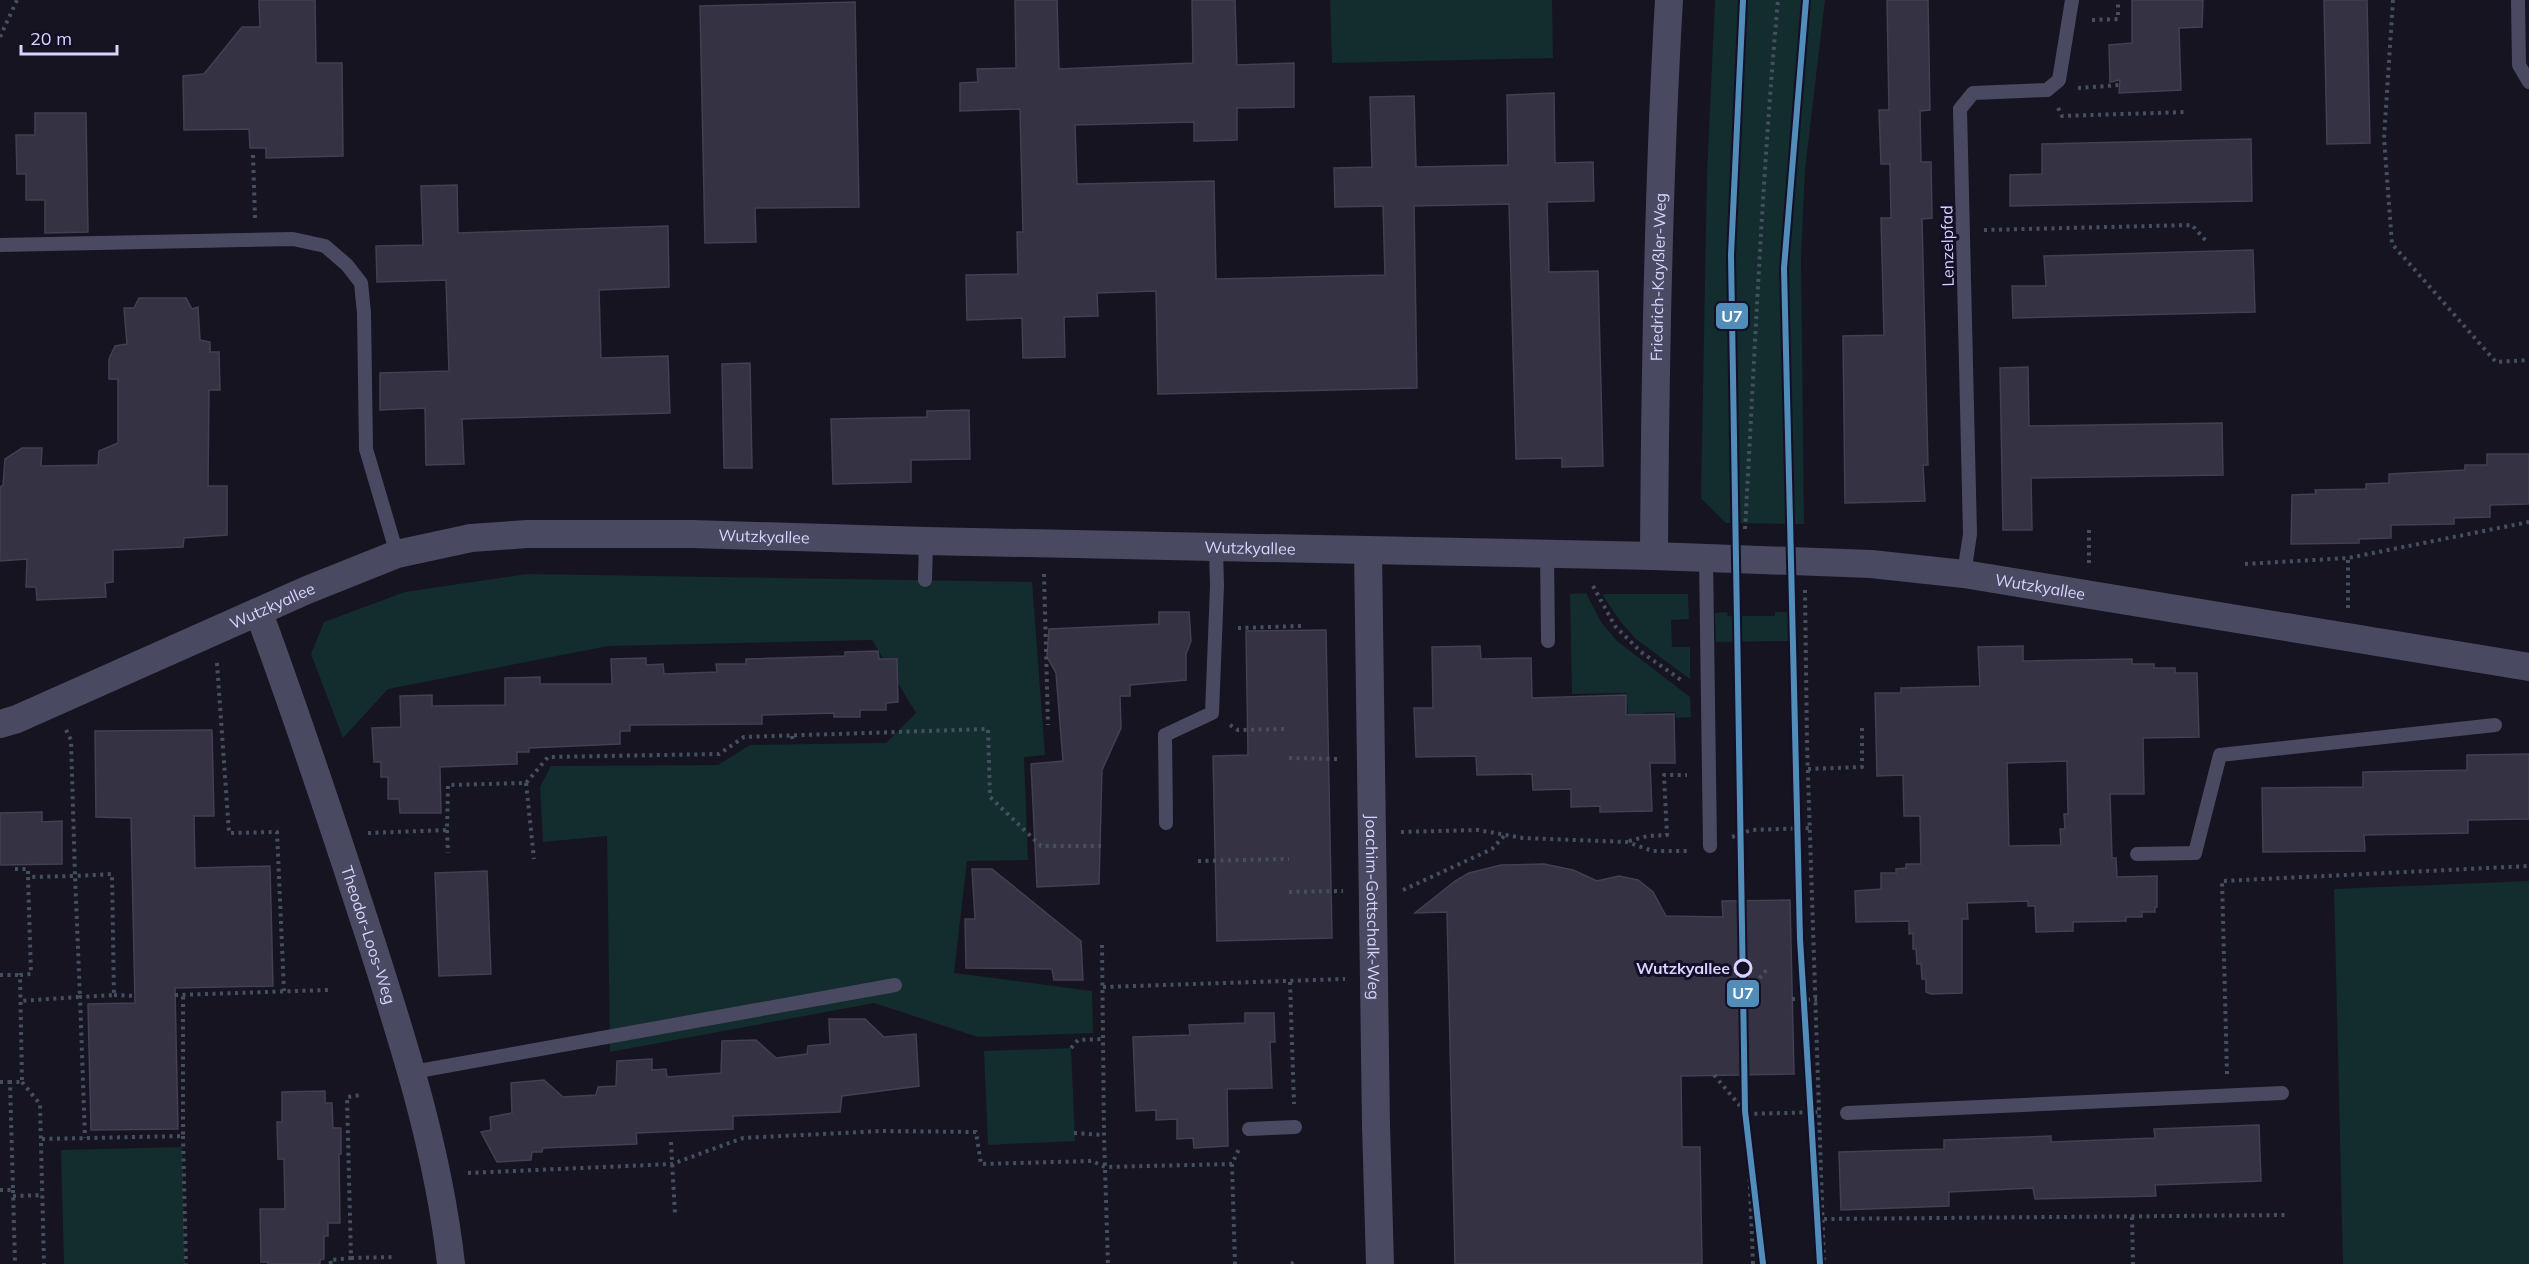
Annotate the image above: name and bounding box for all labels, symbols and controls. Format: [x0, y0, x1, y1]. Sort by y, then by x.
scale bar [21, 18, 117, 56]
text: 20 m [30, 27, 72, 50]
street label: Friedrich-Kayßler-Weg [1646, 193, 1670, 361]
street label: Lenzelpfad [1936, 205, 1958, 287]
line badge: U7 [1715, 302, 1749, 330]
text: U7 [1721, 306, 1743, 326]
street label: Wutzkyallee [718, 525, 810, 548]
street label: Wutzkyallee [1204, 537, 1296, 559]
street label: Wutzkyallee [1994, 569, 2087, 604]
street label: Wutzkyallee [226, 578, 318, 633]
street label: Joachim-Gottschalk-Weg [1362, 814, 1384, 1000]
street label: Theodor-Loos-Weg [337, 863, 400, 1006]
place label: Wutzkyallee [1636, 958, 1730, 978]
marker: Wutzkyallee [1734, 959, 1752, 977]
line badge: U7 [1726, 979, 1760, 1008]
text: U7 [1732, 983, 1754, 1003]

